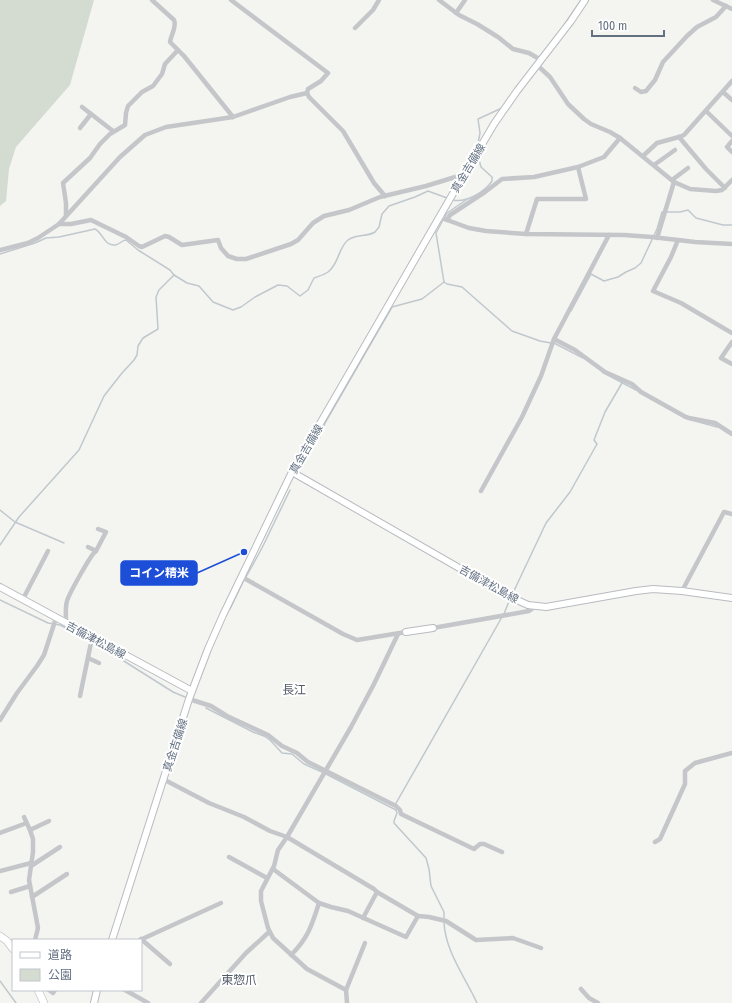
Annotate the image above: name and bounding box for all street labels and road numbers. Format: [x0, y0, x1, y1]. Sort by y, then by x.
street label: 真金吉備線 [449, 141, 488, 195]
street label: 真金吉備線 [287, 422, 326, 476]
street label: 吉備津松島線 [457, 563, 521, 606]
street label: 吉備津松島線 [64, 619, 128, 662]
street label: 真金吉備線 [161, 717, 190, 773]

